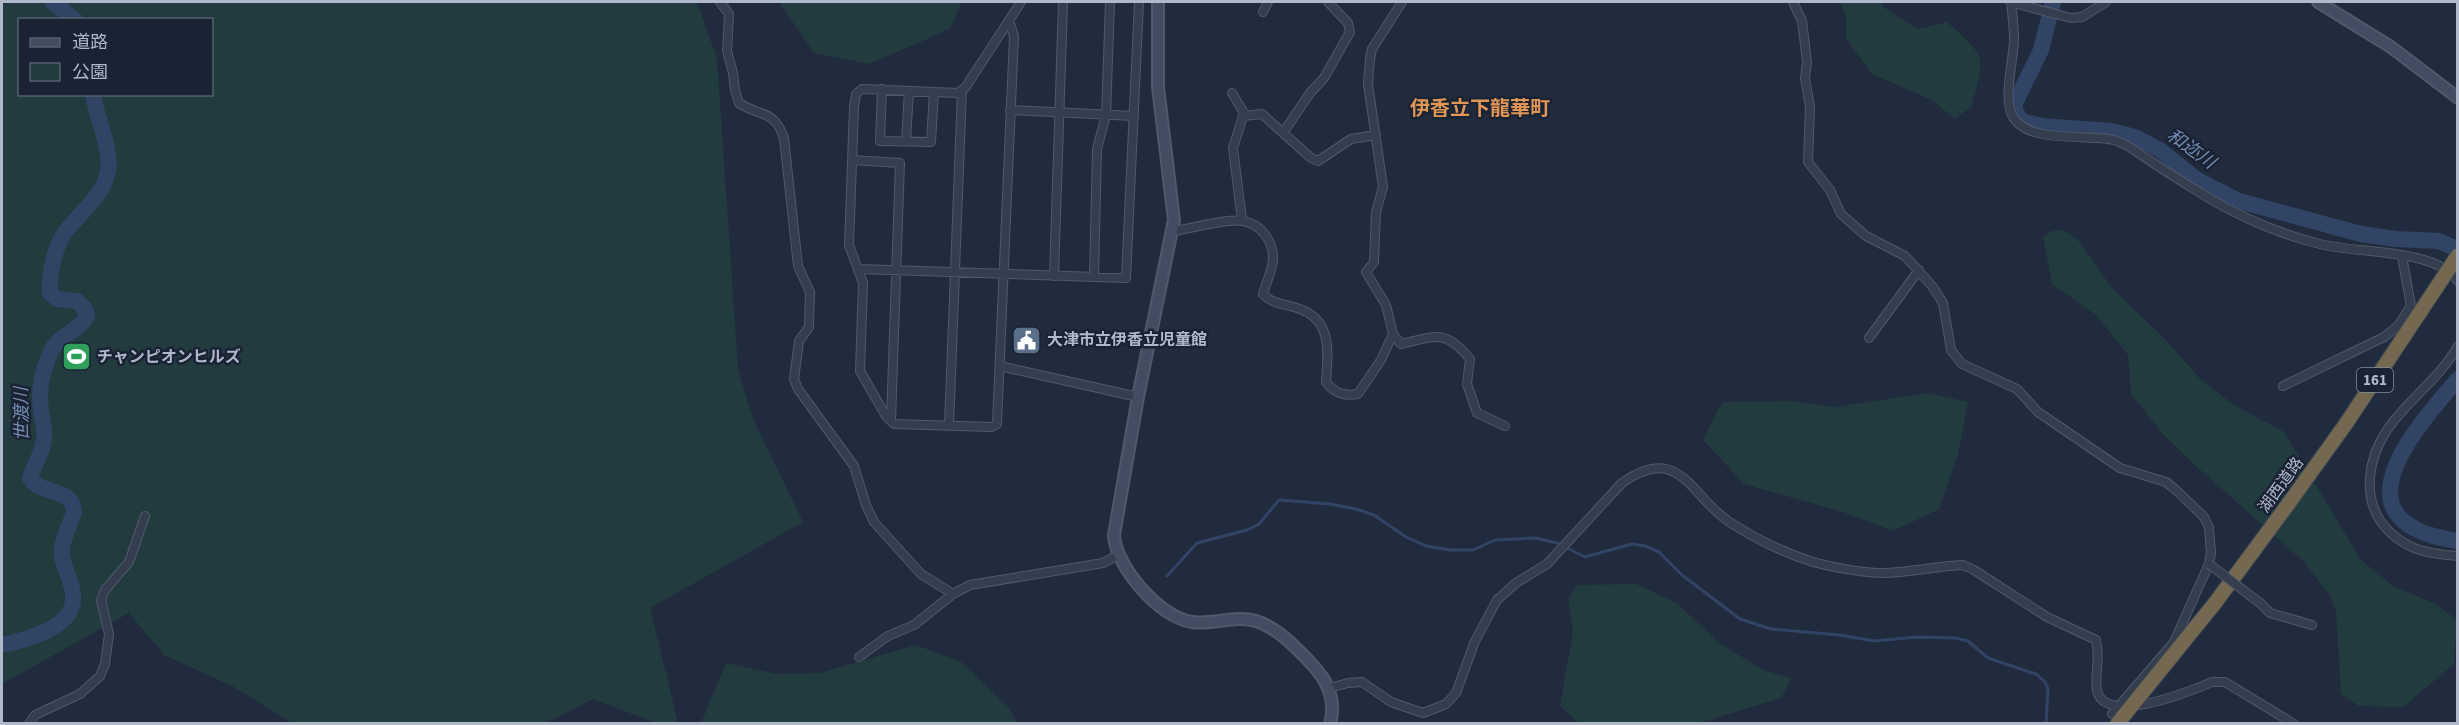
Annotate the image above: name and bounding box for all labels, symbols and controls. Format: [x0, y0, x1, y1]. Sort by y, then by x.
legend [18, 18, 213, 96]
text: 道路 [72, 30, 108, 55]
text: 公園 [72, 60, 108, 85]
district label: 伊香立下龍華町 [1410, 95, 1550, 123]
water label: 和迩川 [2162, 123, 2222, 176]
public building icon: 大津市立伊香立児童館 [1010, 324, 1042, 356]
place label: 大津市立伊香立児童館 [1047, 329, 1207, 351]
sports icon: チャンピオンヒルズ [60, 341, 92, 373]
place label: チャンピオンヒルズ [97, 346, 241, 368]
road number: 161 [2357, 368, 2393, 392]
water label: 世渡川 [9, 385, 35, 441]
street label: 湖西道路 [2253, 453, 2309, 517]

